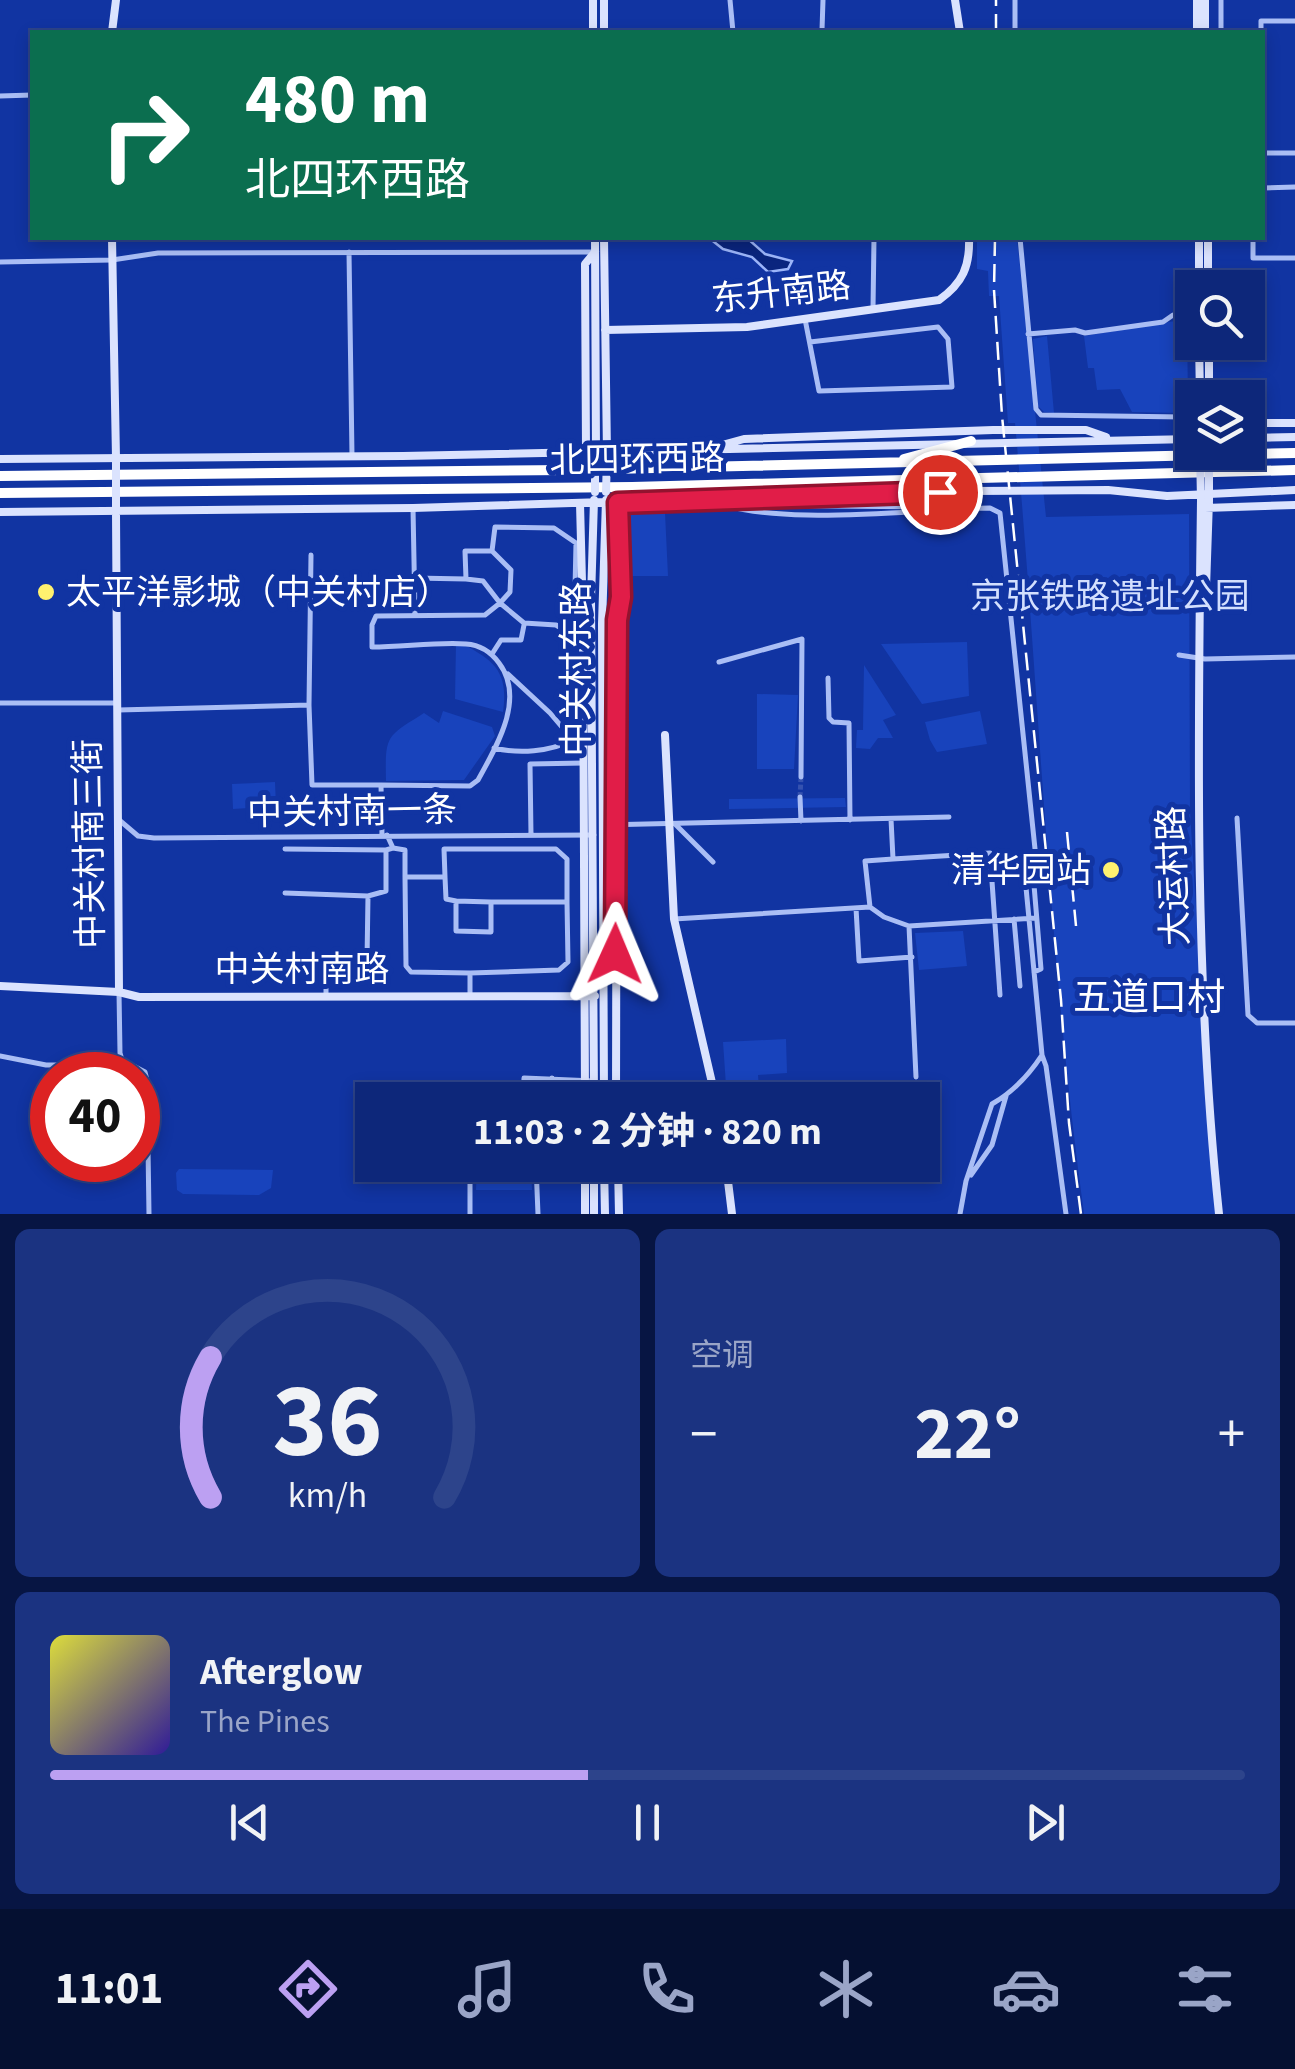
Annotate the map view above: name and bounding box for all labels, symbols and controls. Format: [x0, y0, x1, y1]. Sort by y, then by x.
text: 480 m [245, 50, 430, 150]
icon: right [80, 70, 210, 200]
text: 北四环西路 [245, 149, 470, 213]
street label: 东升南路 [709, 261, 853, 325]
map controls [1175, 270, 1265, 470]
button: search [1175, 270, 1265, 360]
button: layers [1175, 380, 1265, 470]
street label: 北四环西路 [549, 433, 725, 487]
pin [898, 450, 983, 535]
icon: arrive [913, 465, 968, 520]
place label: 太平洋影城（中关村店） [66, 568, 451, 618]
park label: 京张铁路遗址公园 [970, 572, 1250, 622]
marker: 太平洋影城（中关村店） [35, 581, 57, 603]
street label: 中关村东路 [552, 581, 602, 757]
street label: 中关村南三街 [63, 739, 117, 949]
street label: 中关村南一条 [247, 785, 457, 839]
street label: 大运村路 [1147, 805, 1201, 947]
place label: 清华园站 [951, 846, 1091, 896]
marker: 清华园站 [1100, 859, 1122, 881]
position arrow [563, 902, 667, 1006]
street label: 中关村南路 [214, 945, 390, 995]
district label: 五道口村 [1073, 971, 1225, 1025]
speed limit sign: 40 [30, 1052, 160, 1182]
text: 11:03 · 2 分钟 · 820 m [473, 1105, 822, 1159]
text: 空调 [690, 1333, 754, 1379]
text: 36 [273, 1349, 382, 1497]
text: 22° [914, 1381, 1021, 1488]
text: − [690, 1396, 717, 1474]
text: + [1218, 1396, 1245, 1474]
text: km/h [288, 1470, 367, 1521]
text: Afterglow [200, 1645, 363, 1699]
text: The Pines [200, 1699, 330, 1745]
icon: previous [222, 1795, 277, 1850]
icon: pause [620, 1795, 675, 1850]
icon: next [1018, 1795, 1073, 1850]
icon: directions [273, 1954, 343, 2024]
icon: music [452, 1954, 522, 2024]
icon: phone [632, 1954, 702, 2024]
icon: climate [811, 1954, 881, 2024]
icon: car [991, 1954, 1061, 2024]
icon: filters [1170, 1954, 1240, 2024]
text: 11:01 [55, 1957, 163, 2021]

